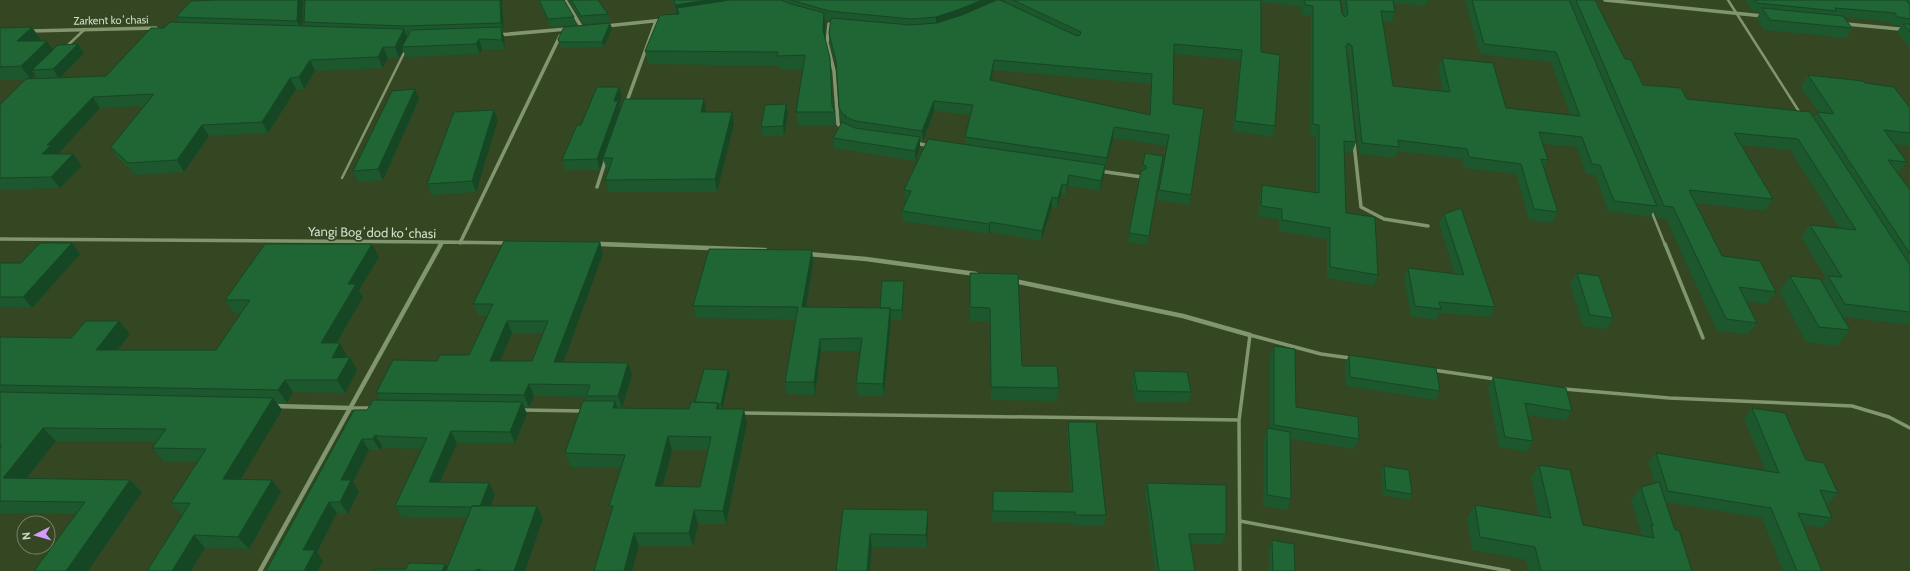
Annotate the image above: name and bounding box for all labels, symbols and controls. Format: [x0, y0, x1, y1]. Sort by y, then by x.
street label: Zarkent koʻchasi [73, 12, 149, 28]
street label: Yangi Bogʻdod koʻchasi [307, 223, 436, 241]
north arrow [16, 515, 56, 555]
text: N [19, 531, 33, 541]

